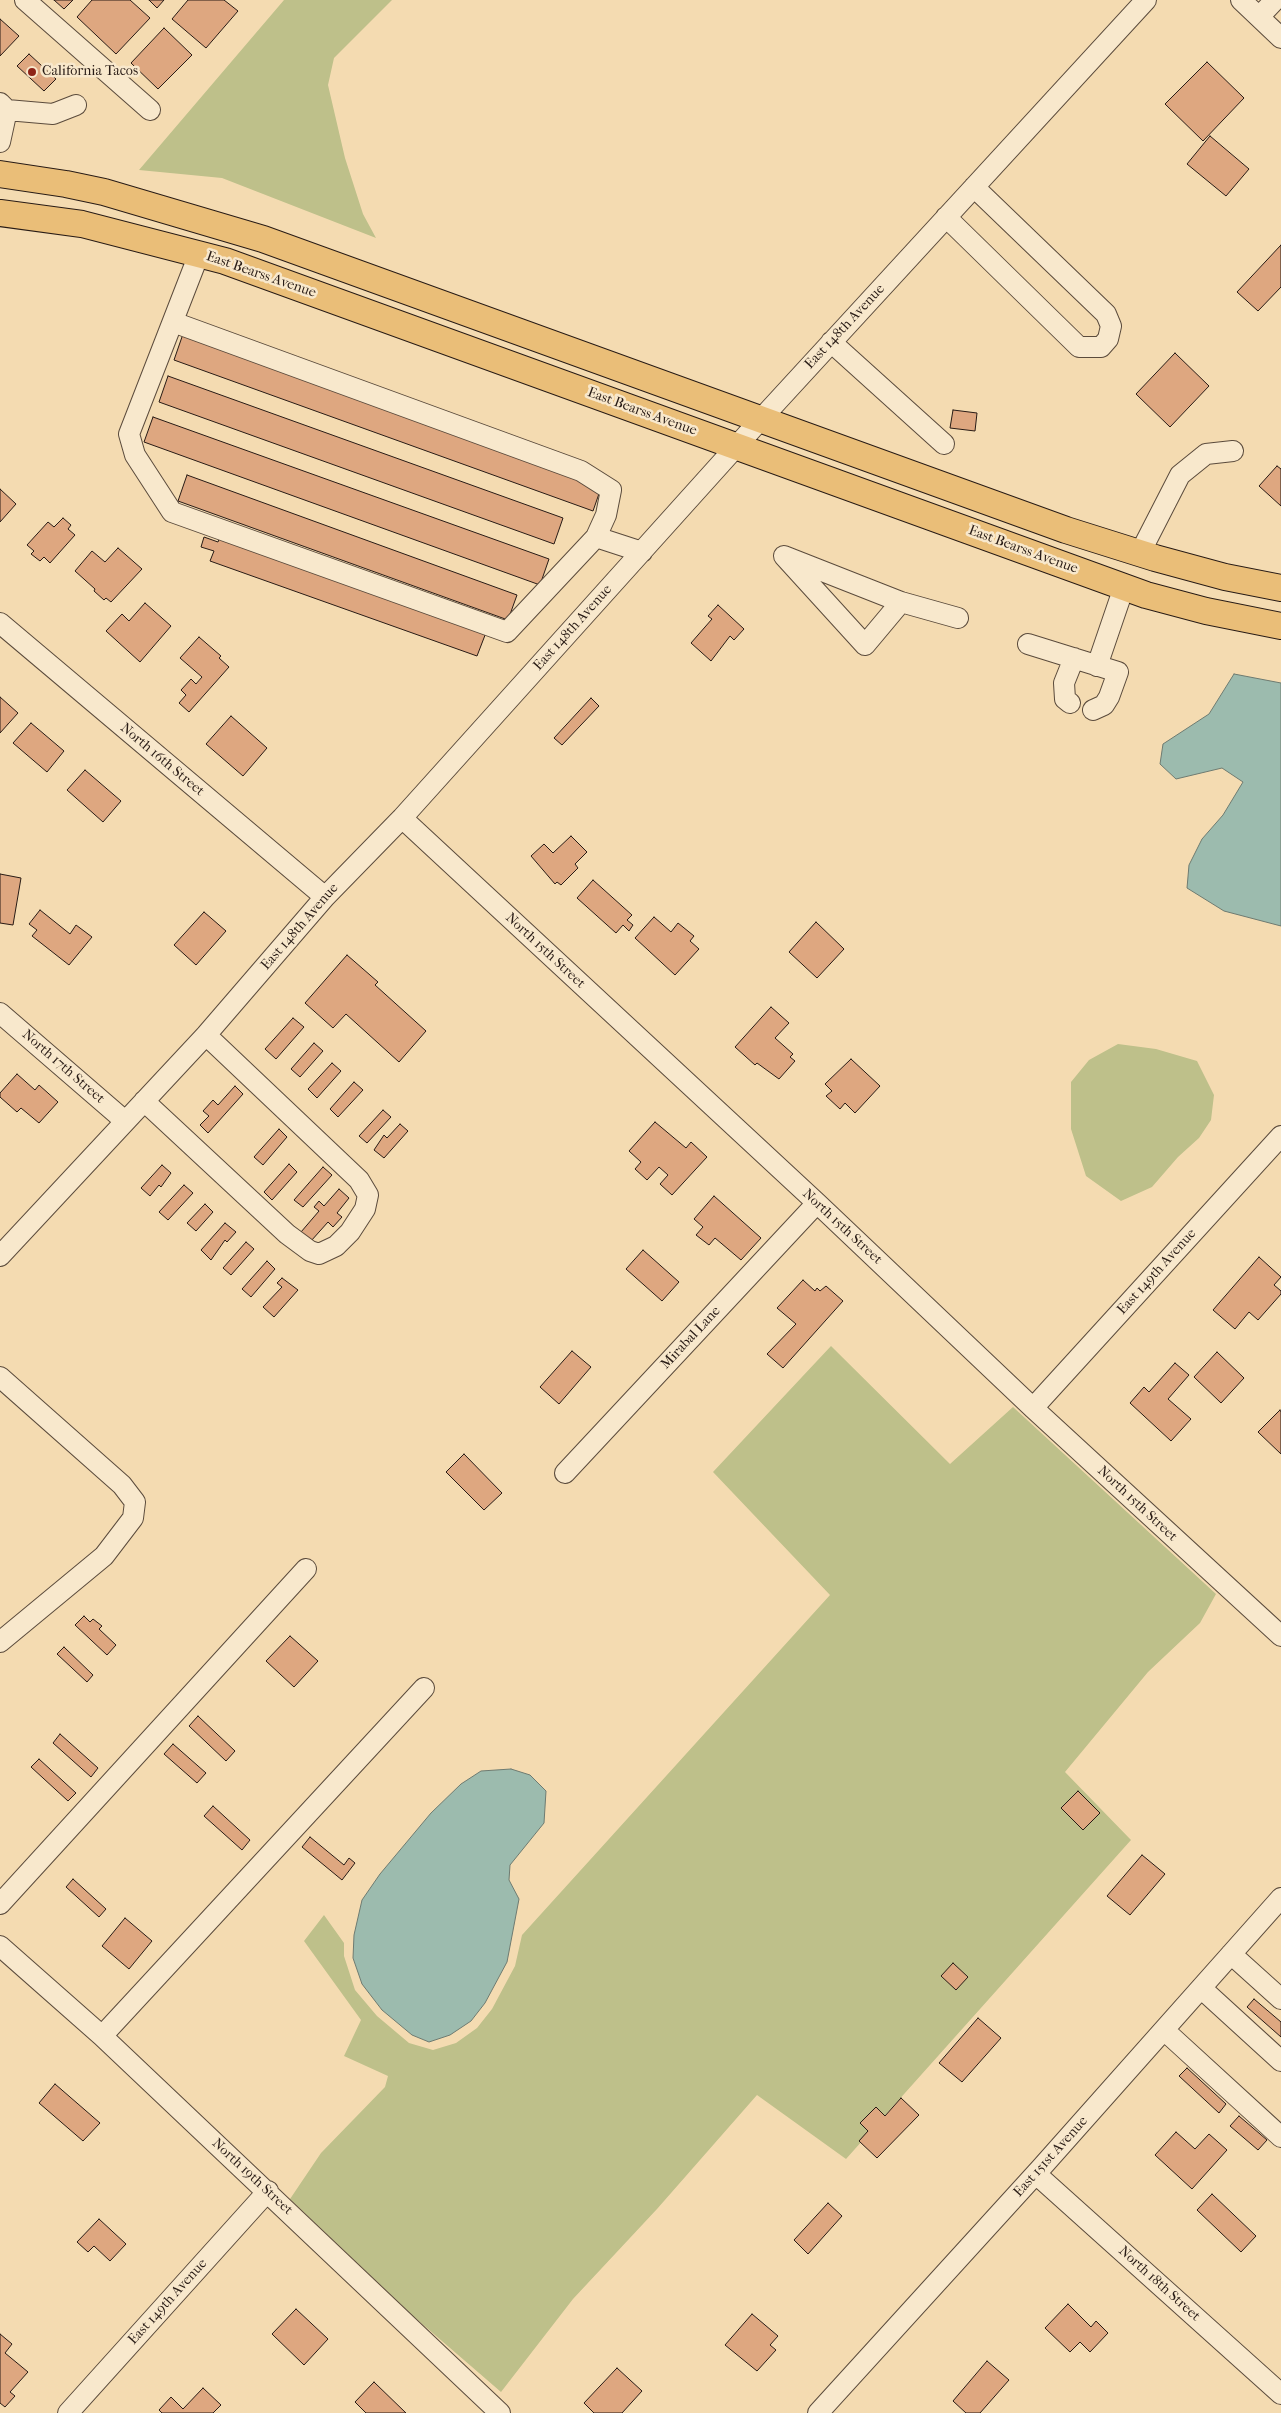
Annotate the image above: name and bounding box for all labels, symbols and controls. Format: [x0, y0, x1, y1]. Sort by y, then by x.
place label: California Tacos [42, 64, 138, 80]
marker: California Tacos [26, 66, 38, 78]
street label: East Bearss Avenue [204, 248, 318, 302]
street label: East 148th Avenue [802, 281, 888, 373]
street label: East Bearss Avenue [585, 384, 699, 440]
street label: East Bearss Avenue [966, 522, 1080, 578]
street label: East 148th Avenue [530, 582, 616, 674]
street label: North 16th Street [117, 720, 207, 800]
street label: East 148th Avenue [258, 880, 342, 974]
street label: North 15th Street [502, 910, 588, 992]
street label: North 17th Street [18, 1027, 108, 1107]
street label: North 15th Street [799, 1186, 885, 1268]
street label: East 149th Avenue [1114, 1226, 1200, 1318]
street label: Mirabal Lane [658, 1303, 724, 1373]
street label: North 15th Street [1094, 1463, 1180, 1545]
street label: East 151st Avenue [1010, 2113, 1092, 2201]
street label: North 19th Street [208, 2135, 296, 2219]
street label: North 18th Street [1115, 2243, 1203, 2325]
street label: East 149th Avenue [125, 2256, 211, 2348]

